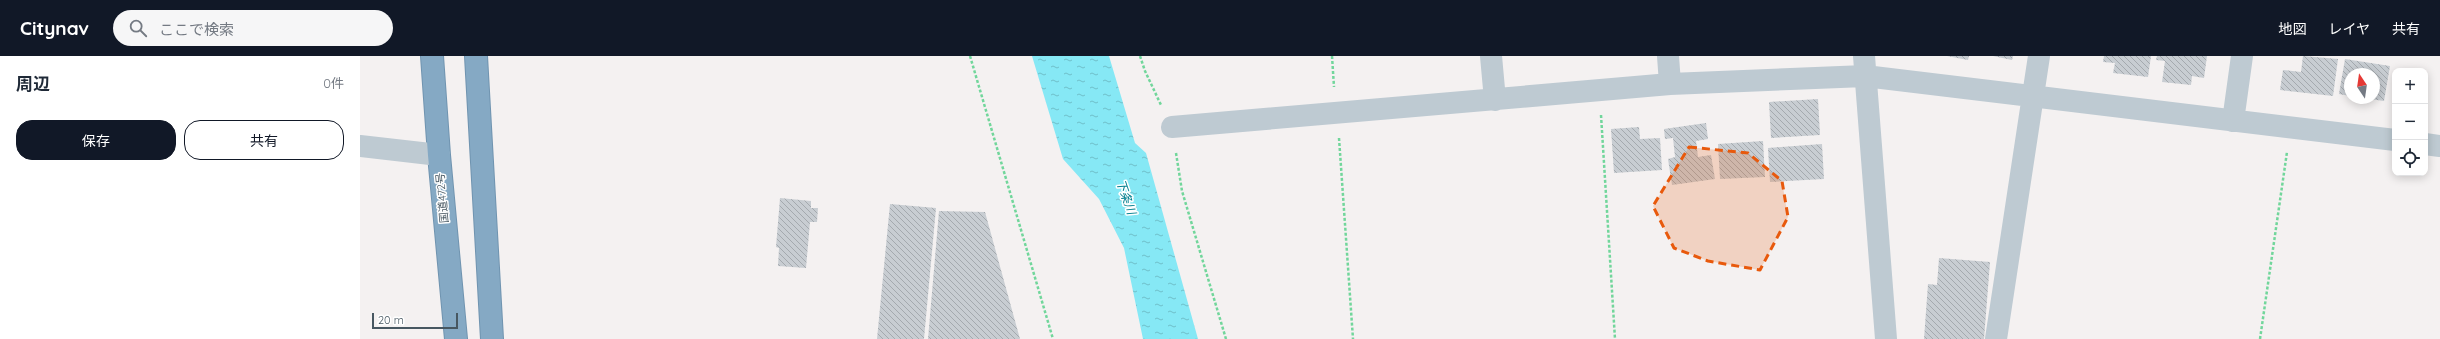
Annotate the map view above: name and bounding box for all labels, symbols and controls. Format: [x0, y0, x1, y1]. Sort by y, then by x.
search box [113, 10, 393, 46]
text: Citynav [20, 16, 89, 40]
icon: search [127, 17, 149, 39]
text: ここで検索 [159, 20, 234, 39]
text: 地図 [2278, 20, 2306, 38]
text: レイヤ [2328, 20, 2370, 38]
text: 共有 [2392, 20, 2420, 38]
north arrow [2344, 68, 2380, 104]
map controls [2392, 68, 2428, 176]
button: + [2392, 68, 2428, 104]
text: 周辺 [16, 73, 50, 94]
text: 0件 [323, 75, 344, 91]
button: − [2392, 104, 2428, 140]
button: 保存 [16, 120, 176, 160]
button: 共有 [184, 120, 344, 160]
button: locate [2392, 140, 2428, 176]
street label: 国道472号 [433, 172, 451, 224]
water label: 下条川 [1114, 177, 1140, 218]
scale bar [372, 311, 458, 330]
text: 20 m [378, 313, 404, 327]

